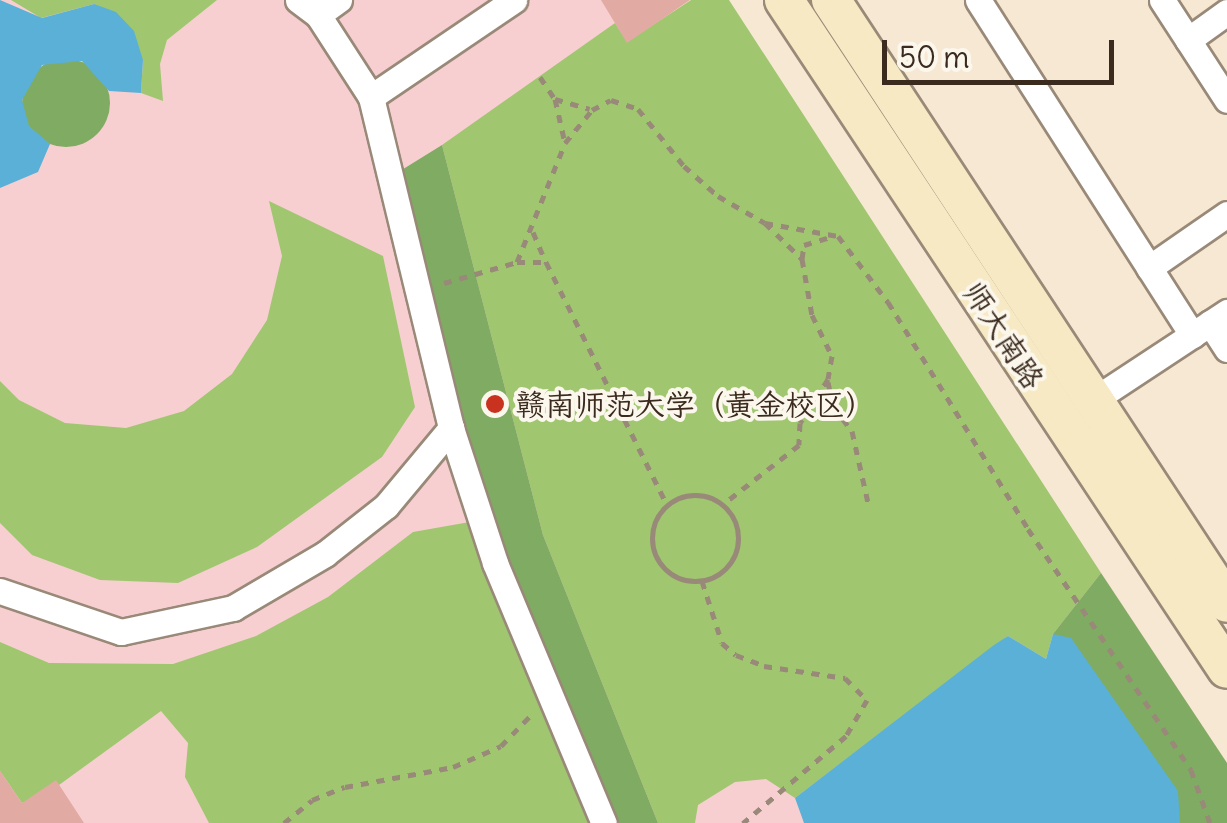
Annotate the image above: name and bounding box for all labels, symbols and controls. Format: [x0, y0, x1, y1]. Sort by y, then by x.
scale bar [887, 20, 1120, 82]
text: 50 m [899, 38, 969, 76]
street label: 师大南路 [956, 275, 1052, 395]
place label: 赣南师范大学（黄金校区） [515, 386, 875, 422]
marker: 赣南师范大学（黄金校区） [484, 393, 506, 415]

